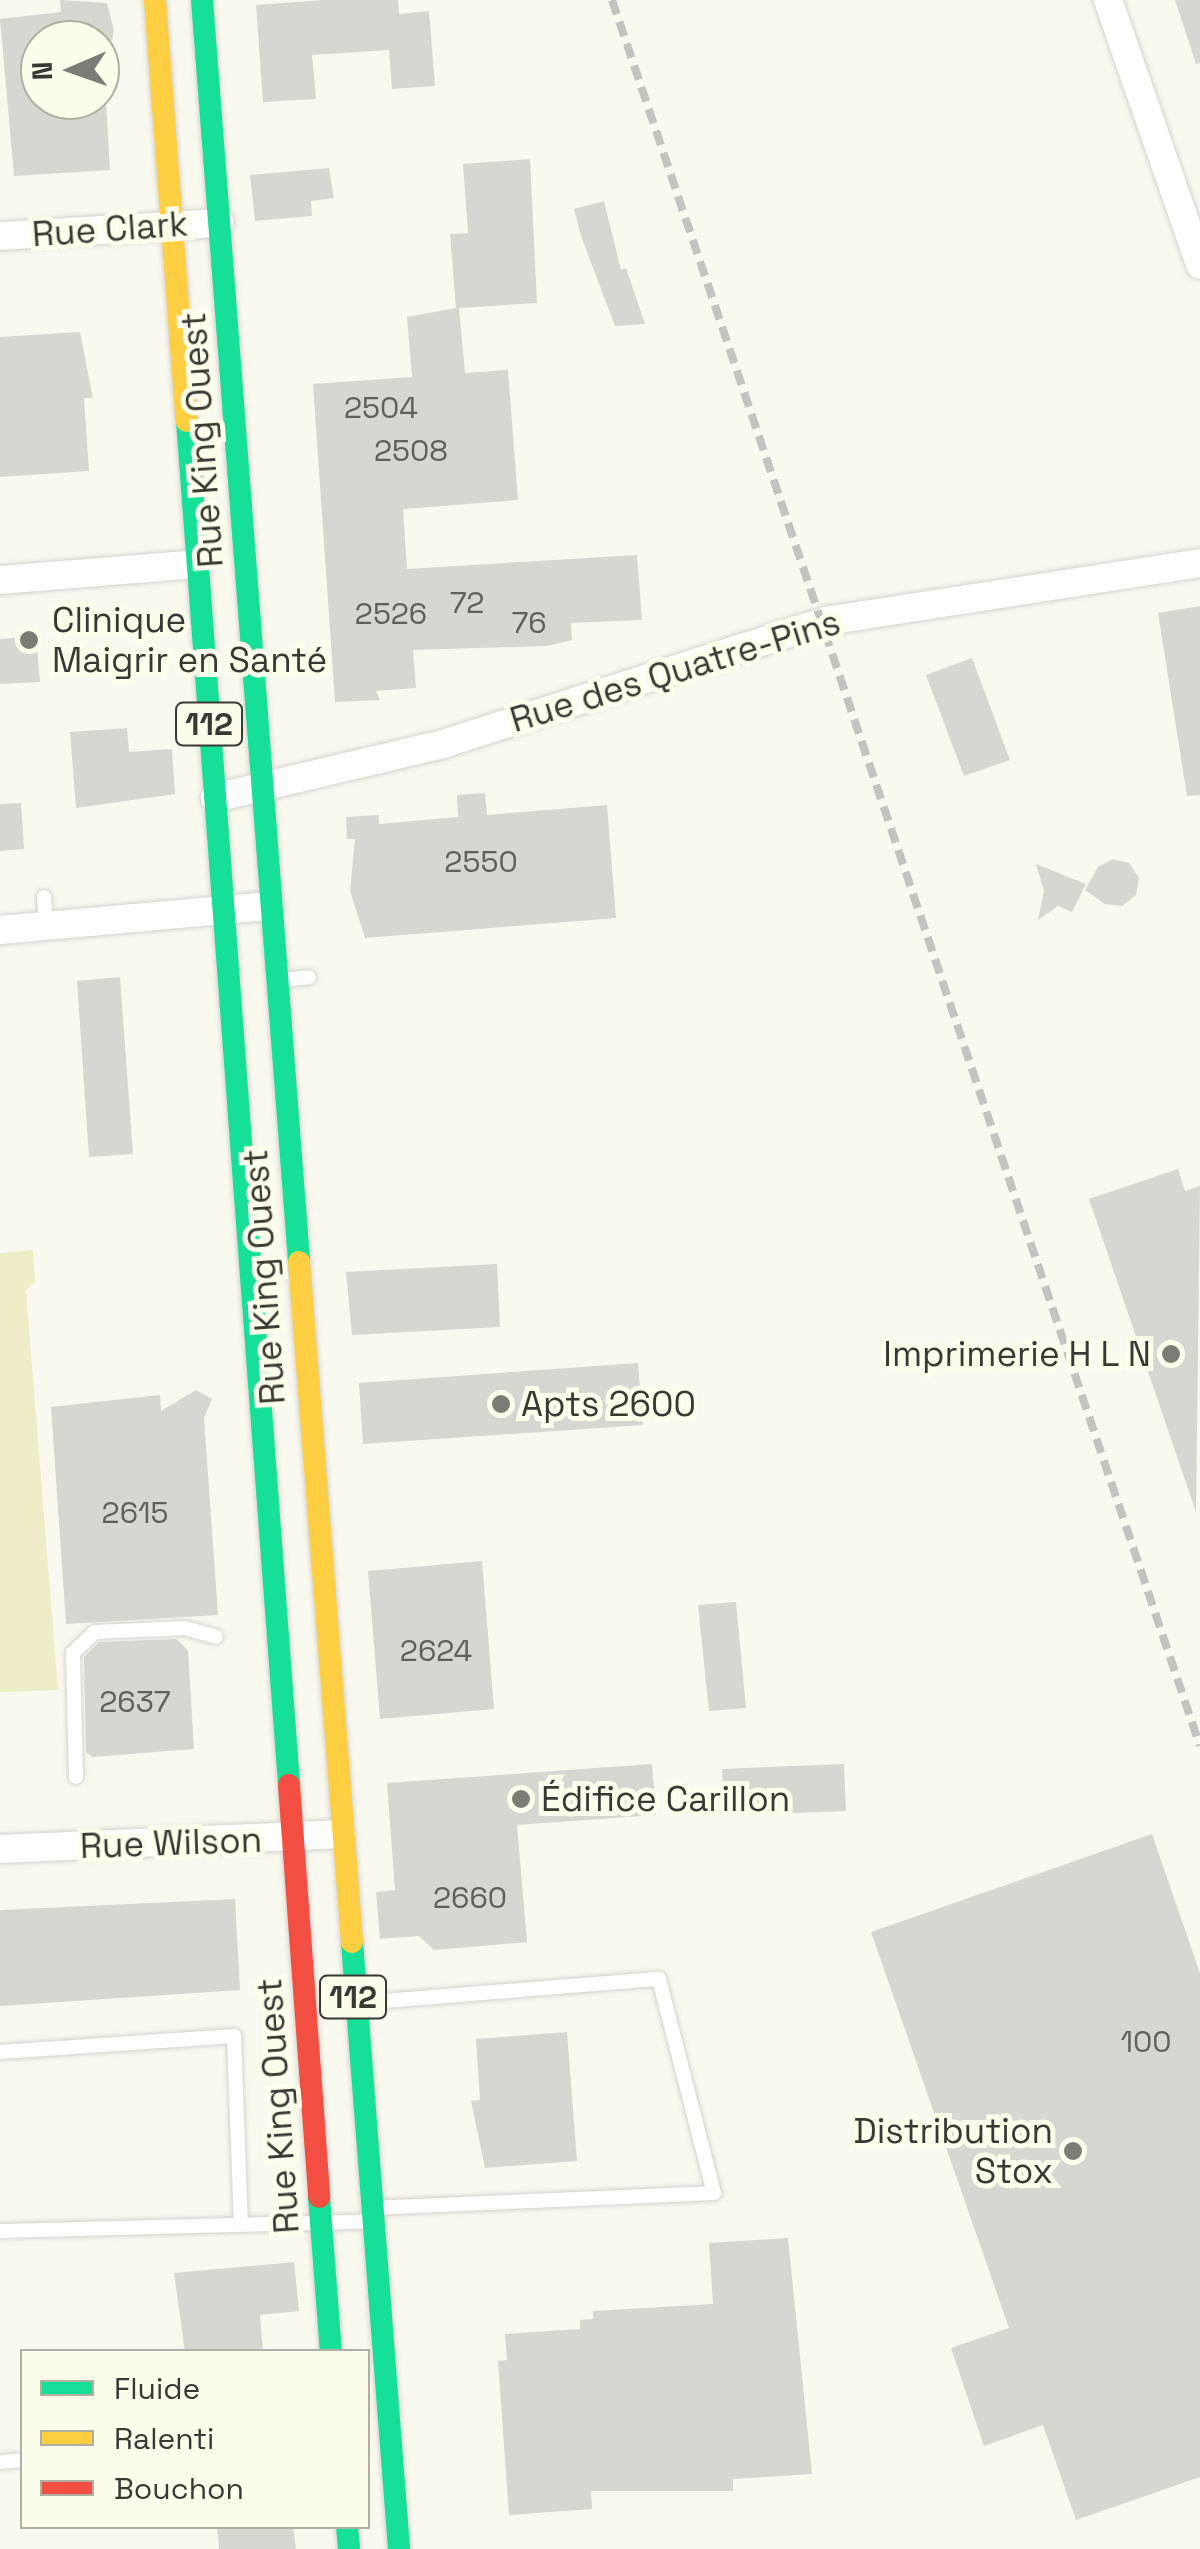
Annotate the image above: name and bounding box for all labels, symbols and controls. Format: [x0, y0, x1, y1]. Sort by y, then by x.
north arrow [20, 20, 120, 120]
text: N [24, 61, 60, 81]
street label: Rue Clark [31, 203, 189, 255]
street label: Rue King Ouest [172, 311, 232, 569]
house number: 2504 [344, 390, 418, 426]
house number: 2508 [374, 433, 448, 469]
house number: 72 [450, 585, 484, 621]
house number: 2526 [355, 596, 427, 632]
place label: Clinique Maigrir en Santé [52, 599, 327, 681]
street label: Rue des Quatre-Pins [505, 601, 845, 741]
house number: 76 [511, 605, 547, 641]
marker: Clinique Maigrir en Santé [16, 627, 42, 653]
road number: 112 [174, 697, 244, 751]
house number: 2550 [444, 844, 518, 880]
street label: Rue King Ouest [234, 1148, 294, 1406]
place label: Imprimerie H L N [882, 1333, 1151, 1375]
marker: Imprimerie H L N [1160, 1343, 1182, 1365]
place label: Apts 2600 [521, 1383, 696, 1425]
marker: Apts 2600 [490, 1393, 512, 1415]
house number: 2615 [102, 1495, 168, 1531]
house number: 2624 [400, 1633, 472, 1669]
house number: 2637 [99, 1684, 171, 1720]
place label: Édifice Carillon [541, 1778, 790, 1820]
marker: Édifice Carillon [510, 1788, 532, 1810]
street label: Rue Wilson [79, 1819, 263, 1867]
house number: 2660 [433, 1880, 507, 1916]
road number: 112 [318, 1970, 388, 2024]
street label: Rue King Ouest [248, 1977, 308, 2235]
house number: 100 [1121, 2024, 1171, 2060]
place label: Distribution Stox [854, 2110, 1053, 2192]
marker: Distribution Stox [1062, 2140, 1084, 2162]
legend [20, 2349, 370, 2529]
text: Fluide [114, 2369, 200, 2408]
text: Ralenti [114, 2419, 214, 2458]
text: Bouchon [114, 2469, 244, 2508]

